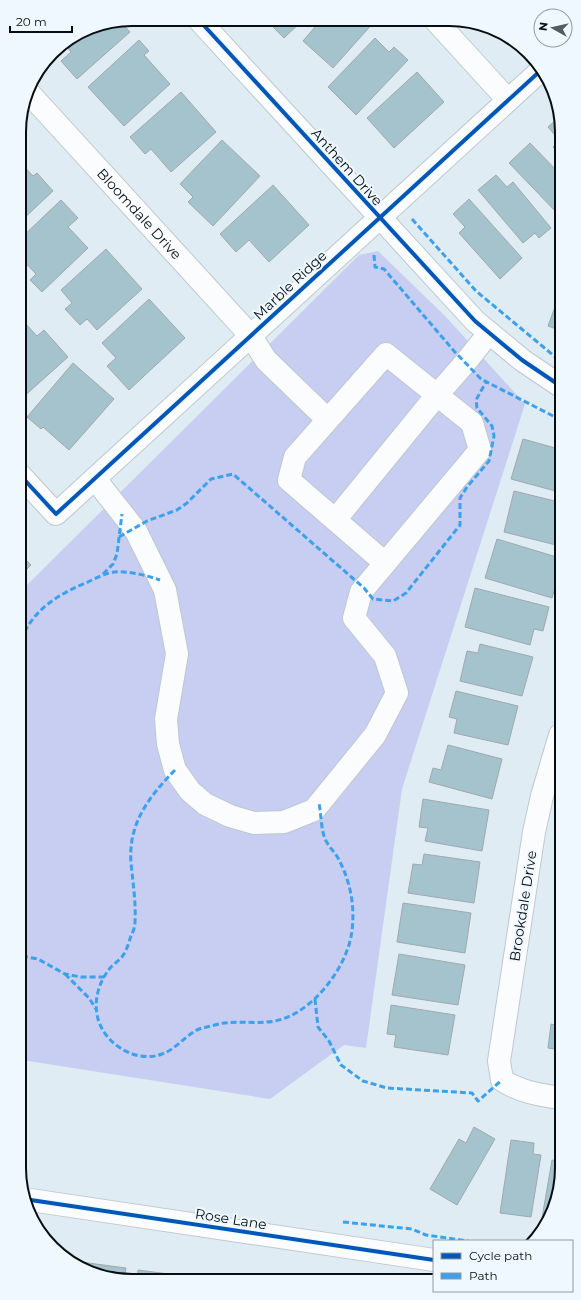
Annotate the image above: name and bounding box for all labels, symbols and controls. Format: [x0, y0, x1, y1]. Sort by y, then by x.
scale bar [10, 8, 72, 34]
north arrow [533, 8, 573, 48]
text: 20 m [16, 14, 47, 29]
text: N [536, 21, 551, 32]
street label: Anthem Drive [307, 124, 387, 210]
street label: Bloomdale Drive [93, 164, 185, 263]
street label: Marble Ridge [250, 246, 330, 324]
street label: Brookdale Drive [505, 849, 541, 963]
street label: Rose Lane [194, 1204, 268, 1234]
legend [433, 1240, 573, 1292]
text: Cycle path [469, 1248, 532, 1263]
text: Path [469, 1268, 498, 1283]

